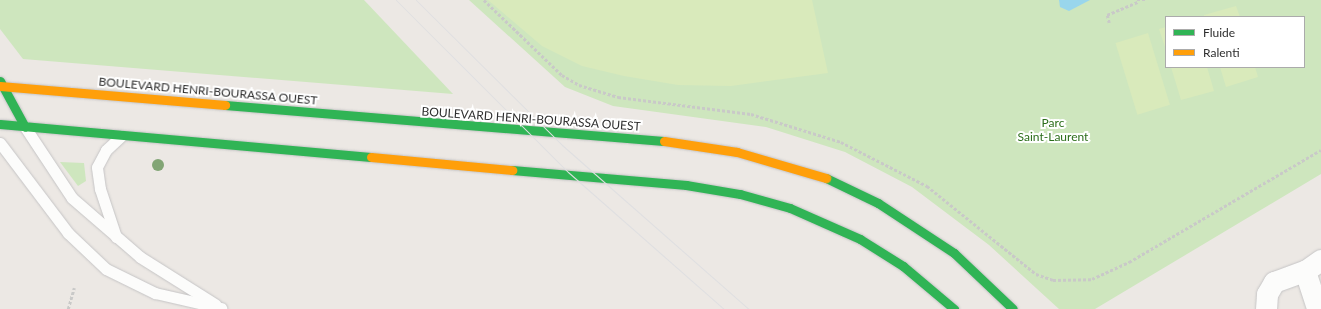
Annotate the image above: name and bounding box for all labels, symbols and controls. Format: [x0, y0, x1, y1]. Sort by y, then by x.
legend [1165, 16, 1305, 68]
text: Fluide [1203, 25, 1235, 40]
text: Ralenti [1203, 45, 1240, 60]
street label: BOULEVARD HENRI-BOURASSA OUEST [98, 74, 318, 108]
street label: BOULEVARD HENRI-BOURASSA OUEST [421, 104, 641, 134]
park label: Parc Saint-Laurent [1018, 116, 1088, 144]

